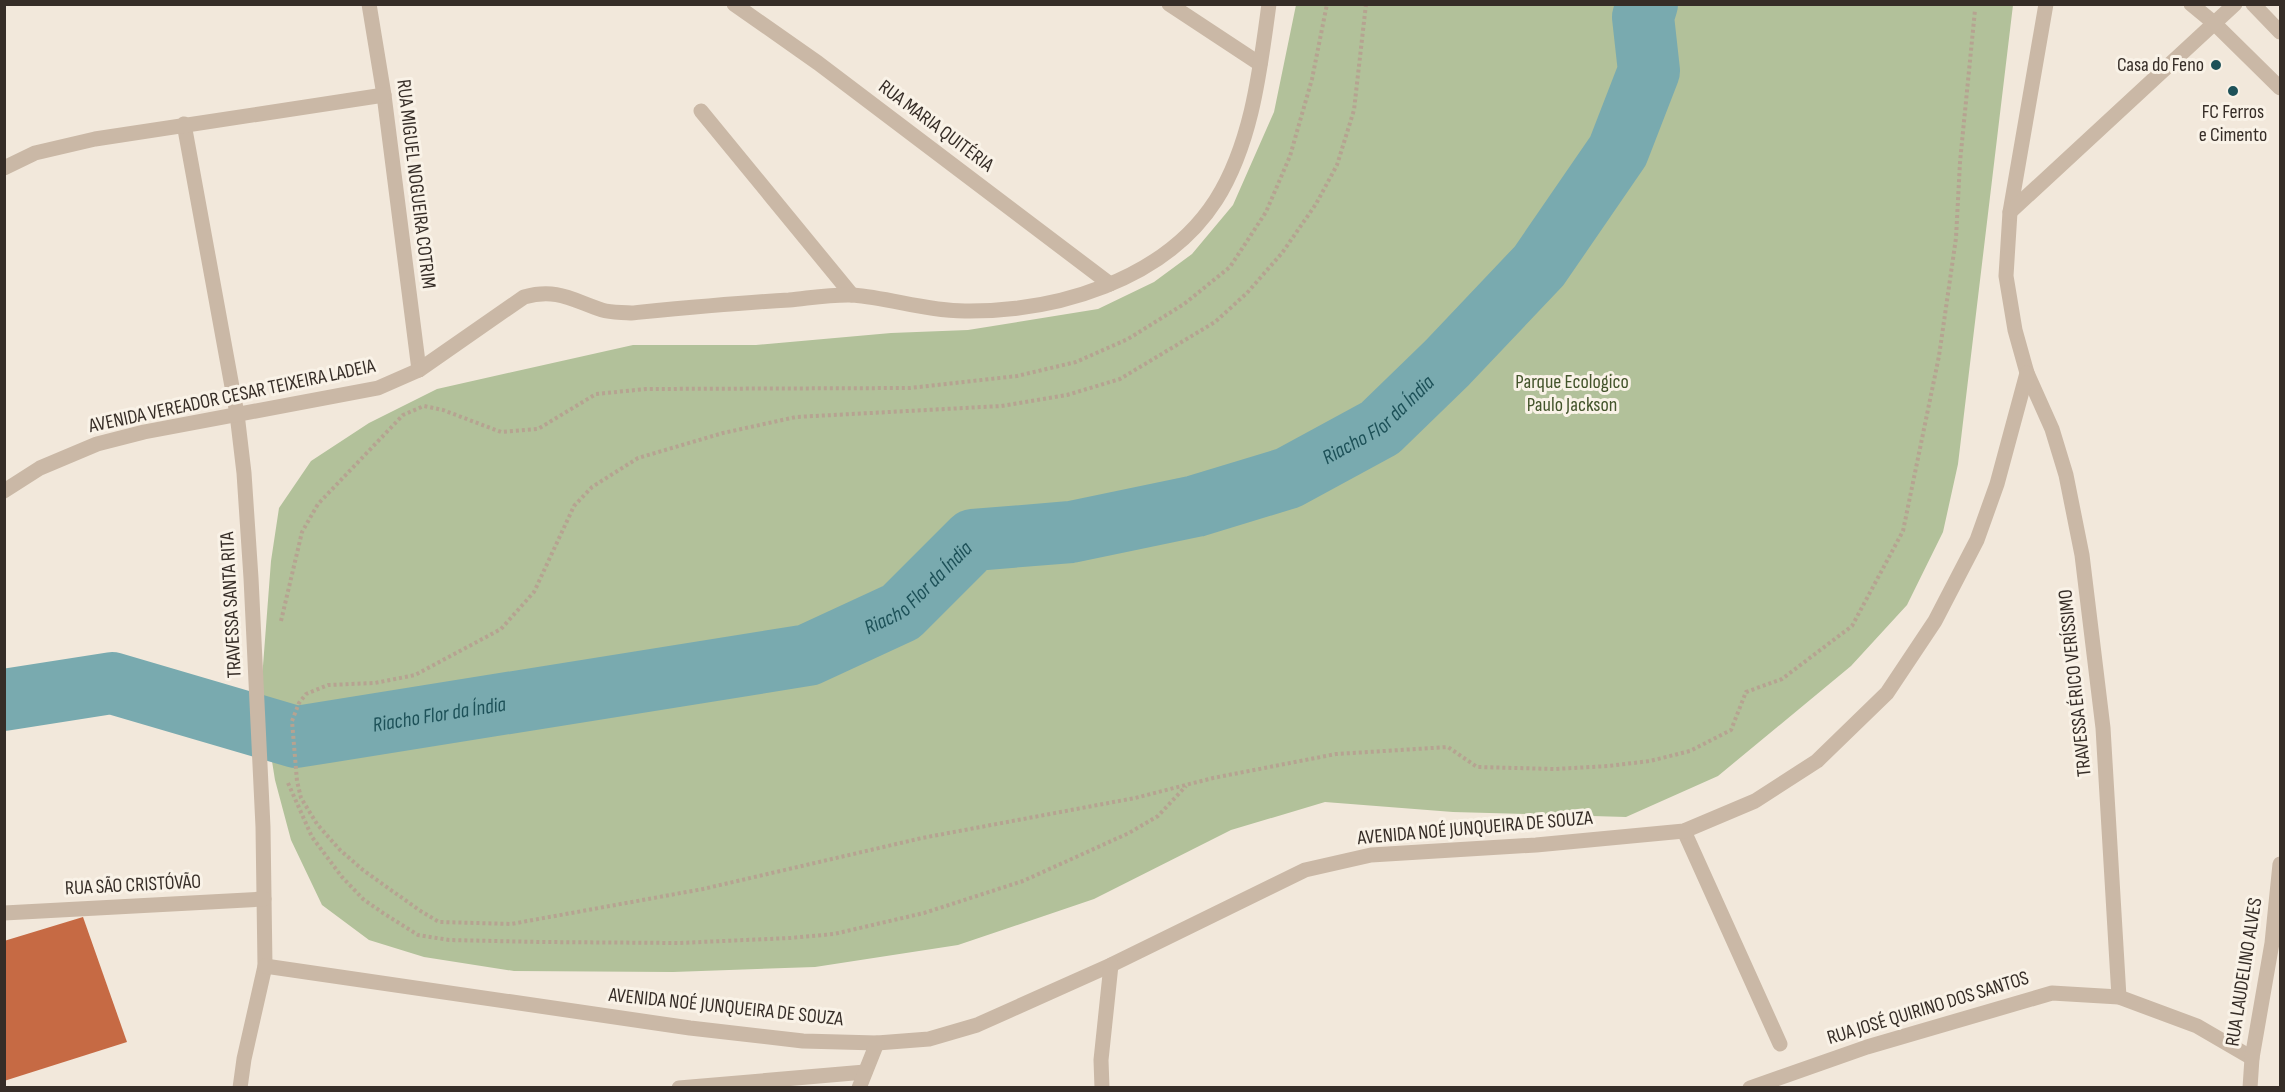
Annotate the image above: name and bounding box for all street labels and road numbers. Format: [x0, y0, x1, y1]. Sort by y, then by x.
street label: RUA MARIA QUITÉRIA [874, 75, 999, 177]
street label: RUA MIGUEL NOGUEIRA COTRIM [391, 78, 441, 290]
street label: AVENIDA VEREADOR CESAR TEIXEIRA LADEIA [86, 354, 378, 438]
street label: TRAVESSA SANTA RITA [215, 531, 247, 679]
street label: TRAVESSA ÉRICO VERÍSSIMO [2053, 588, 2097, 778]
street label: AVENIDA NOÉ JUNQUEIRA DE SOUZA [1356, 806, 1594, 850]
street label: RUA SÃO CRISTÓVÃO [64, 869, 202, 901]
street label: RUA LAUDELINO ALVES [2220, 896, 2268, 1048]
street label: RUA JOSÉ QUIRINO DOS SANTOS [1824, 966, 2032, 1050]
street label: AVENIDA NOÉ JUNQUEIRA DE SOUZA [607, 983, 845, 1031]

